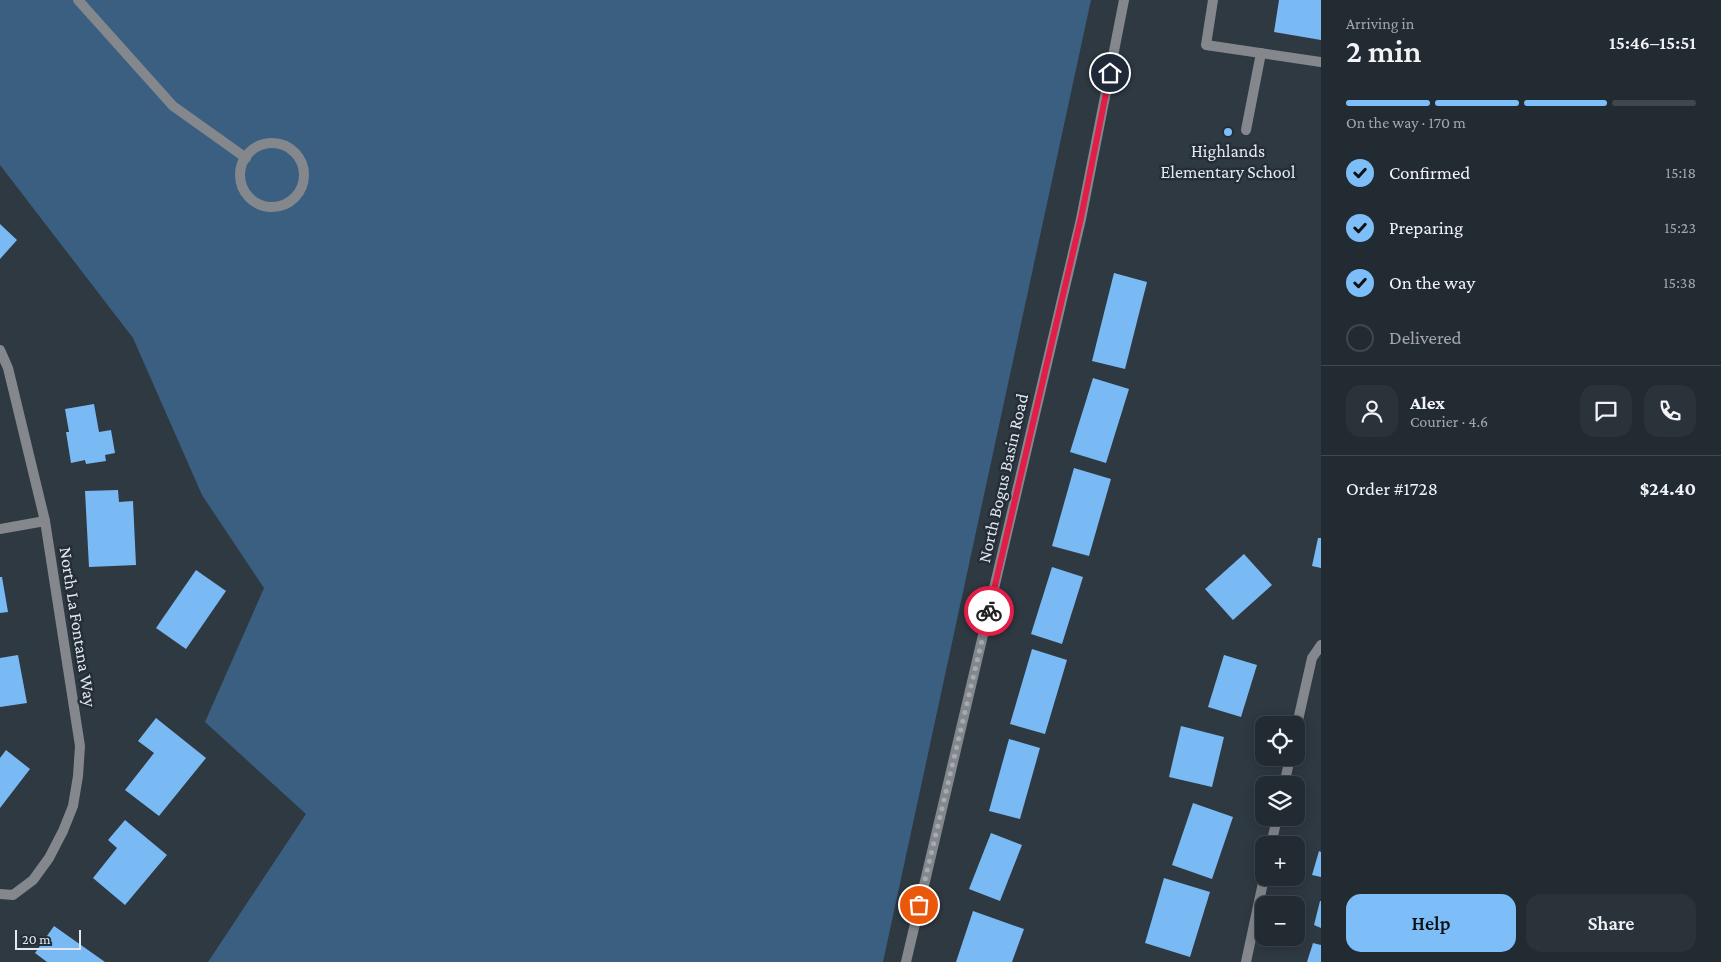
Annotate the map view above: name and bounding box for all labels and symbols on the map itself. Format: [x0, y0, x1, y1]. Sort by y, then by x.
pin [1089, 52, 1131, 94]
marker: Highlands Elementary School [1222, 126, 1234, 138]
place label: Highlands Elementary School [1161, 141, 1296, 182]
street label: North Bogus Basin Road [974, 391, 1032, 565]
street label: North La Fontana Way [55, 546, 101, 709]
courier [964, 586, 1014, 636]
pin [898, 884, 940, 926]
scale bar [15, 927, 81, 950]

